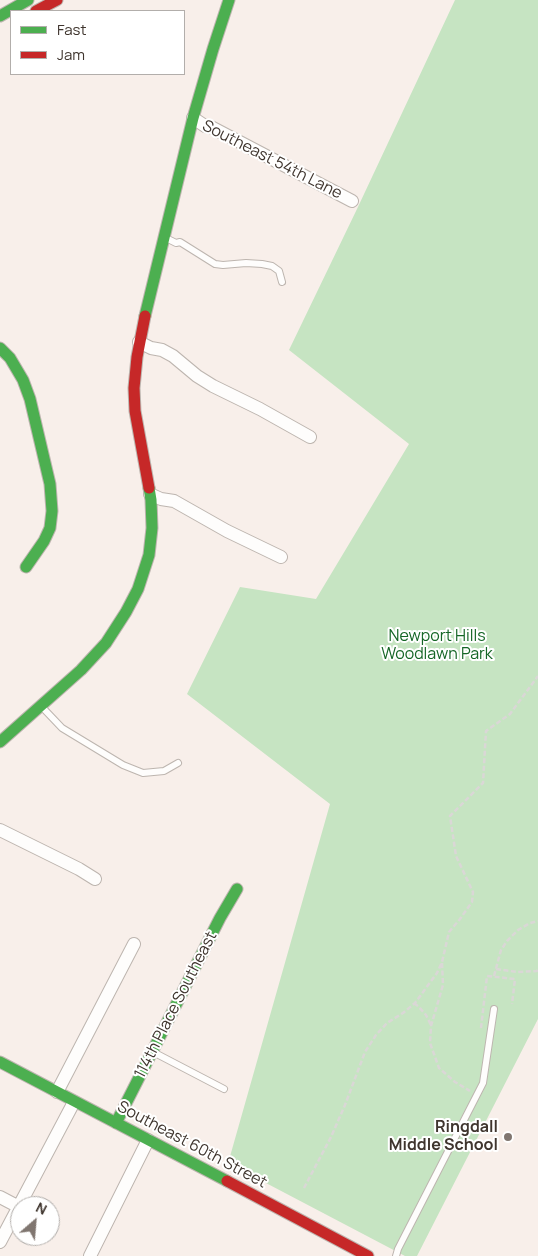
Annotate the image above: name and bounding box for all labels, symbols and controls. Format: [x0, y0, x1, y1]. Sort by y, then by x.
legend [10, 10, 185, 75]
text: Fast [57, 19, 86, 40]
text: Jam [57, 44, 85, 65]
street label: Southeast 54th Lane [199, 116, 345, 204]
park label: Newport Hills Woodlawn Park [381, 627, 493, 665]
street label: 114th Place Southeast [131, 928, 221, 1082]
street label: Southeast 60th Street [114, 1097, 270, 1193]
place label: Ringdall Middle School [389, 1118, 498, 1156]
marker: Ringdall Middle School [502, 1131, 514, 1143]
north arrow [10, 1196, 60, 1246]
text: N [33, 1197, 50, 1219]

